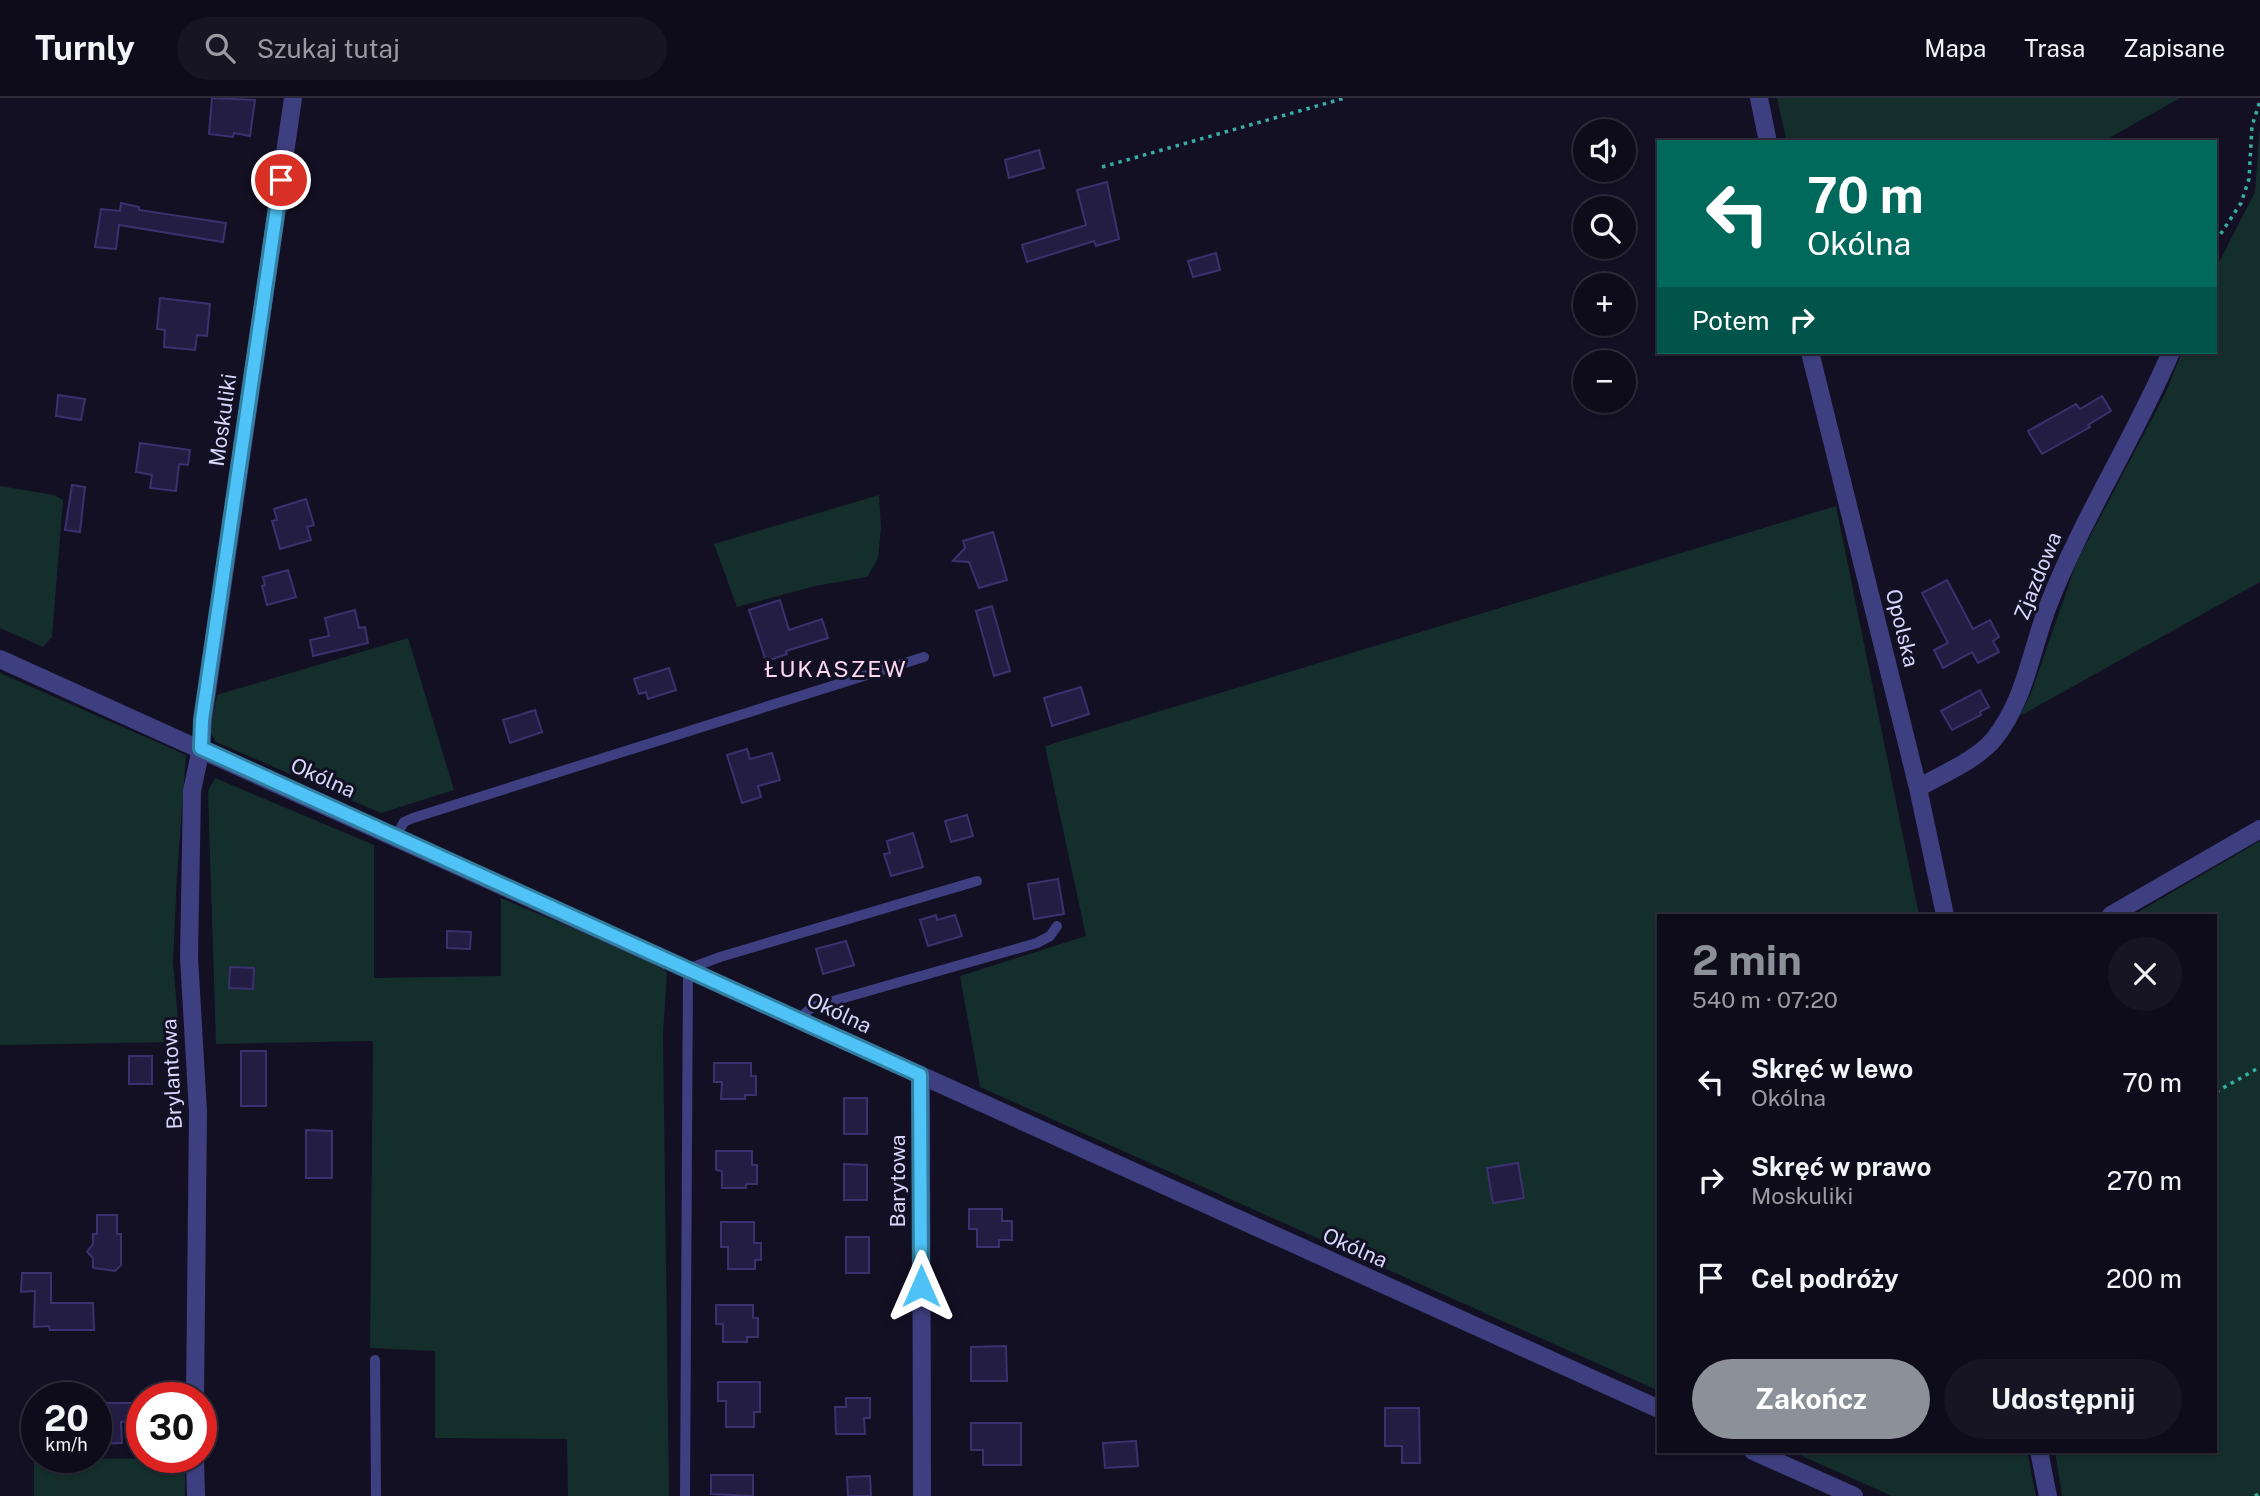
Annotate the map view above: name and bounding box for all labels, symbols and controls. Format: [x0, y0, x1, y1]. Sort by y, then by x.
search box [177, 17, 667, 80]
text: Turnly [35, 29, 135, 67]
icon: search [201, 29, 239, 67]
text: Szukaj tutaj [257, 33, 400, 64]
text: Mapa [1924, 34, 1986, 62]
text: Trasa [2024, 34, 2085, 62]
text: Zapisane [2123, 34, 2225, 62]
map controls [1573, 119, 1636, 413]
button: sound [1573, 119, 1636, 182]
pin [251, 150, 311, 210]
icon: arrive [262, 161, 300, 199]
text: 70 m [1807, 166, 1924, 224]
icon: left [1692, 168, 1783, 259]
button: search [1573, 196, 1636, 259]
text: Okólna [1807, 225, 1911, 262]
button: + [1573, 273, 1636, 336]
icon: right [1783, 301, 1821, 339]
text: Potem [1692, 305, 1769, 336]
button: − [1573, 350, 1636, 413]
street label: Moskuliki [204, 372, 241, 468]
street label: Zjazdowa [2009, 528, 2066, 623]
street label: Opolska [1881, 586, 1924, 669]
district label: ŁUKASZEW [764, 655, 908, 682]
street label: Okólna [287, 752, 360, 803]
text: 2 min [1692, 935, 1802, 984]
button: close [2108, 937, 2182, 1011]
text: 540 m · 07:20 [1692, 986, 1838, 1013]
street label: Okólna [803, 987, 875, 1038]
street label: Brylantowa [156, 1018, 187, 1130]
text: Skręć w lewo [1751, 1053, 1913, 1084]
icon: left [1692, 1063, 1730, 1101]
text: 70 m [2122, 1067, 2182, 1098]
text: Okólna [1751, 1084, 1826, 1111]
street label: Barytowa [885, 1135, 910, 1227]
text: Skręć w prawo [1751, 1151, 1931, 1182]
icon: right [1692, 1161, 1730, 1199]
text: 270 m [2107, 1165, 2182, 1196]
text: Moskuliki [1751, 1182, 1853, 1209]
street label: Okólna [1319, 1222, 1392, 1273]
position arrow [884, 1249, 958, 1323]
icon: arrive [1692, 1259, 1730, 1297]
text: Cel podróży [1751, 1263, 1899, 1294]
text: 200 m [2106, 1263, 2182, 1294]
button: Zakończ [1692, 1359, 1930, 1439]
button: Udostępnij [1944, 1359, 2182, 1439]
speed limit sign: 30 [126, 1382, 217, 1473]
text: 20 [44, 1398, 89, 1439]
text: km/h [45, 1434, 88, 1455]

